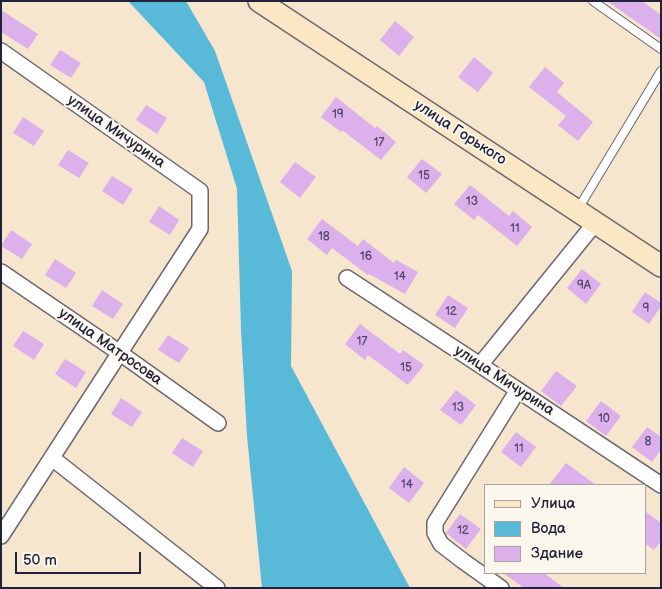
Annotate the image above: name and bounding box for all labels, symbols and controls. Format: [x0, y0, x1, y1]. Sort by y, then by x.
street label: улица Мичурина [64, 92, 168, 172]
street label: улица Горького [410, 96, 510, 170]
house number: 19 [332, 108, 344, 122]
house number: 17 [374, 136, 384, 150]
house number: 15 [418, 169, 430, 183]
house number: 13 [466, 195, 478, 209]
house number: 11 [510, 222, 520, 236]
house number: 18 [318, 230, 330, 244]
house number: 16 [360, 250, 372, 264]
house number: 14 [394, 270, 406, 284]
house number: 9А [577, 279, 591, 293]
house number: 9 [643, 302, 649, 316]
street label: улица Матросова [55, 305, 165, 389]
house number: 12 [445, 305, 457, 319]
house number: 17 [357, 335, 367, 349]
street label: улица Мичурина [451, 342, 557, 420]
house number: 15 [400, 361, 412, 375]
house number: 13 [452, 401, 464, 415]
house number: 10 [598, 412, 610, 426]
house number: 8 [645, 435, 651, 449]
house number: 11 [514, 442, 524, 456]
house number: 14 [401, 478, 413, 492]
legend [484, 484, 647, 574]
text: Улица [531, 494, 575, 513]
text: Вода [531, 519, 566, 538]
house number: 12 [457, 524, 469, 538]
scale bar [18, 542, 144, 574]
text: Здание [531, 544, 583, 563]
text: 50 m [23, 551, 57, 570]

